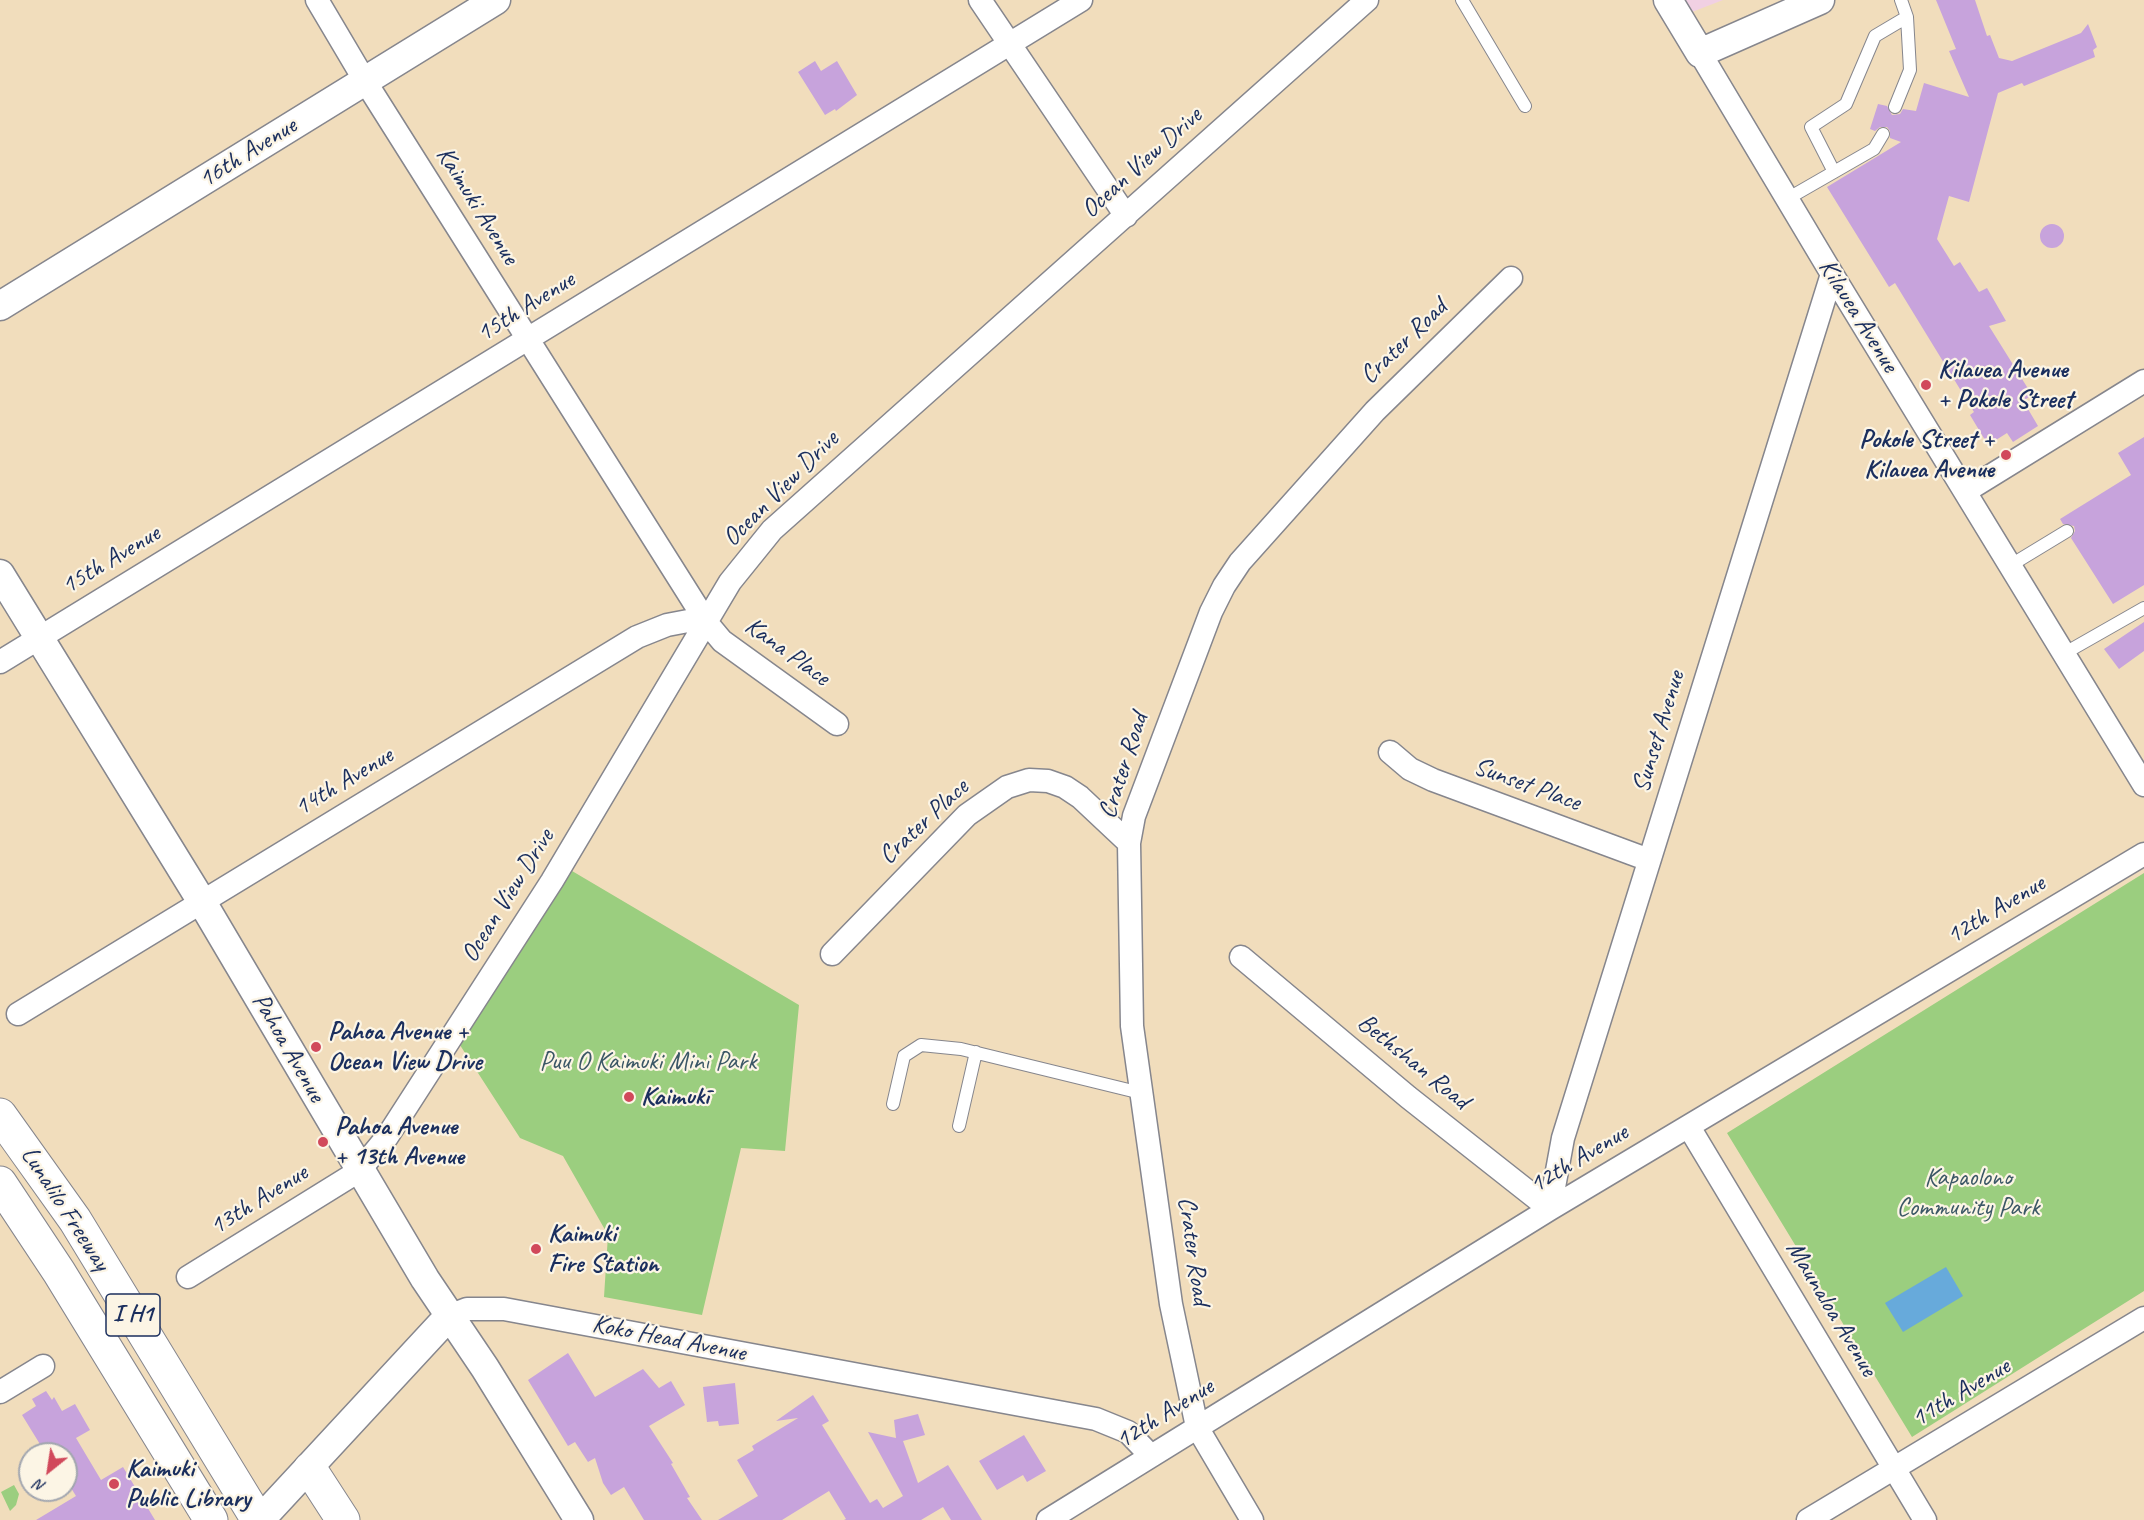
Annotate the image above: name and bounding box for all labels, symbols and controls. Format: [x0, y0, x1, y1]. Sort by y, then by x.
street label: Ocean View Drive [1075, 101, 1209, 225]
street label: 16th Avenue [193, 111, 303, 195]
street label: Kaimuki Avenue [429, 141, 525, 271]
street label: Kilauea Avenue [1811, 254, 1905, 378]
street label: 15th Avenue [471, 265, 581, 349]
street label: Crater Road [1354, 293, 1454, 391]
place label: Kilauea Avenue + Pokole Street [1938, 354, 2073, 416]
marker: Kilauea Avenue + Pokole Street [1919, 378, 1933, 392]
street label: Ocean View Drive [716, 424, 846, 554]
place label: Pokole Street + Kilauea Avenue [1859, 424, 1994, 485]
marker: Pokole Street + Kilauea Avenue [1999, 448, 2013, 462]
street label: 15th Avenue [56, 518, 166, 602]
street label: Kana Place [738, 611, 836, 693]
street label: Sunset Avenue [1626, 667, 1692, 797]
street label: Crater Road [1092, 709, 1156, 823]
street label: 14th Avenue [289, 740, 399, 824]
street label: Sunset Place [1469, 751, 1585, 819]
street label: Crater Place [873, 773, 975, 871]
street label: Ocean View Drive [455, 824, 561, 968]
street label: 12th Avenue [1941, 868, 2051, 952]
street label: Pahoa Avenue [244, 988, 332, 1108]
street label: Bethshan Road [1351, 1007, 1475, 1117]
place label: Pahoa Avenue + Ocean View Drive [328, 1016, 482, 1078]
marker: Pahoa Avenue + Ocean View Drive [309, 1040, 323, 1054]
park label: Puu O Kaimuki Mini Park [540, 1046, 756, 1078]
place label: Kaimukī [641, 1081, 709, 1113]
marker: Kaimukī [622, 1090, 636, 1104]
place label: Pahoa Avenue + 13th Avenue [335, 1111, 464, 1172]
street label: 12th Avenue [1524, 1117, 1634, 1201]
marker: Pahoa Avenue + 13th Avenue [316, 1135, 330, 1149]
street label: Lunalilo Freeway [13, 1141, 117, 1277]
street label: 13th Avenue [204, 1158, 314, 1242]
park label: Kapaolono Community Park [1896, 1162, 2040, 1224]
street label: Crater Road [1170, 1195, 1216, 1307]
place label: Kaimuki Fire Station [548, 1218, 658, 1280]
street label: Maunaloa Avenue [1778, 1236, 1884, 1382]
marker: Kaimuki Fire Station [529, 1242, 543, 1256]
road number: I H1 [106, 1294, 160, 1336]
street label: Koko Head Avenue [590, 1309, 748, 1369]
street label: 11th Avenue [1906, 1351, 2016, 1435]
street label: 12th Avenue [1110, 1372, 1220, 1456]
north arrow [18, 1442, 78, 1502]
place label: Kaimuki Public Library [126, 1453, 250, 1514]
text: N [31, 1475, 49, 1497]
marker: Kaimuki Public Library [107, 1477, 121, 1491]

